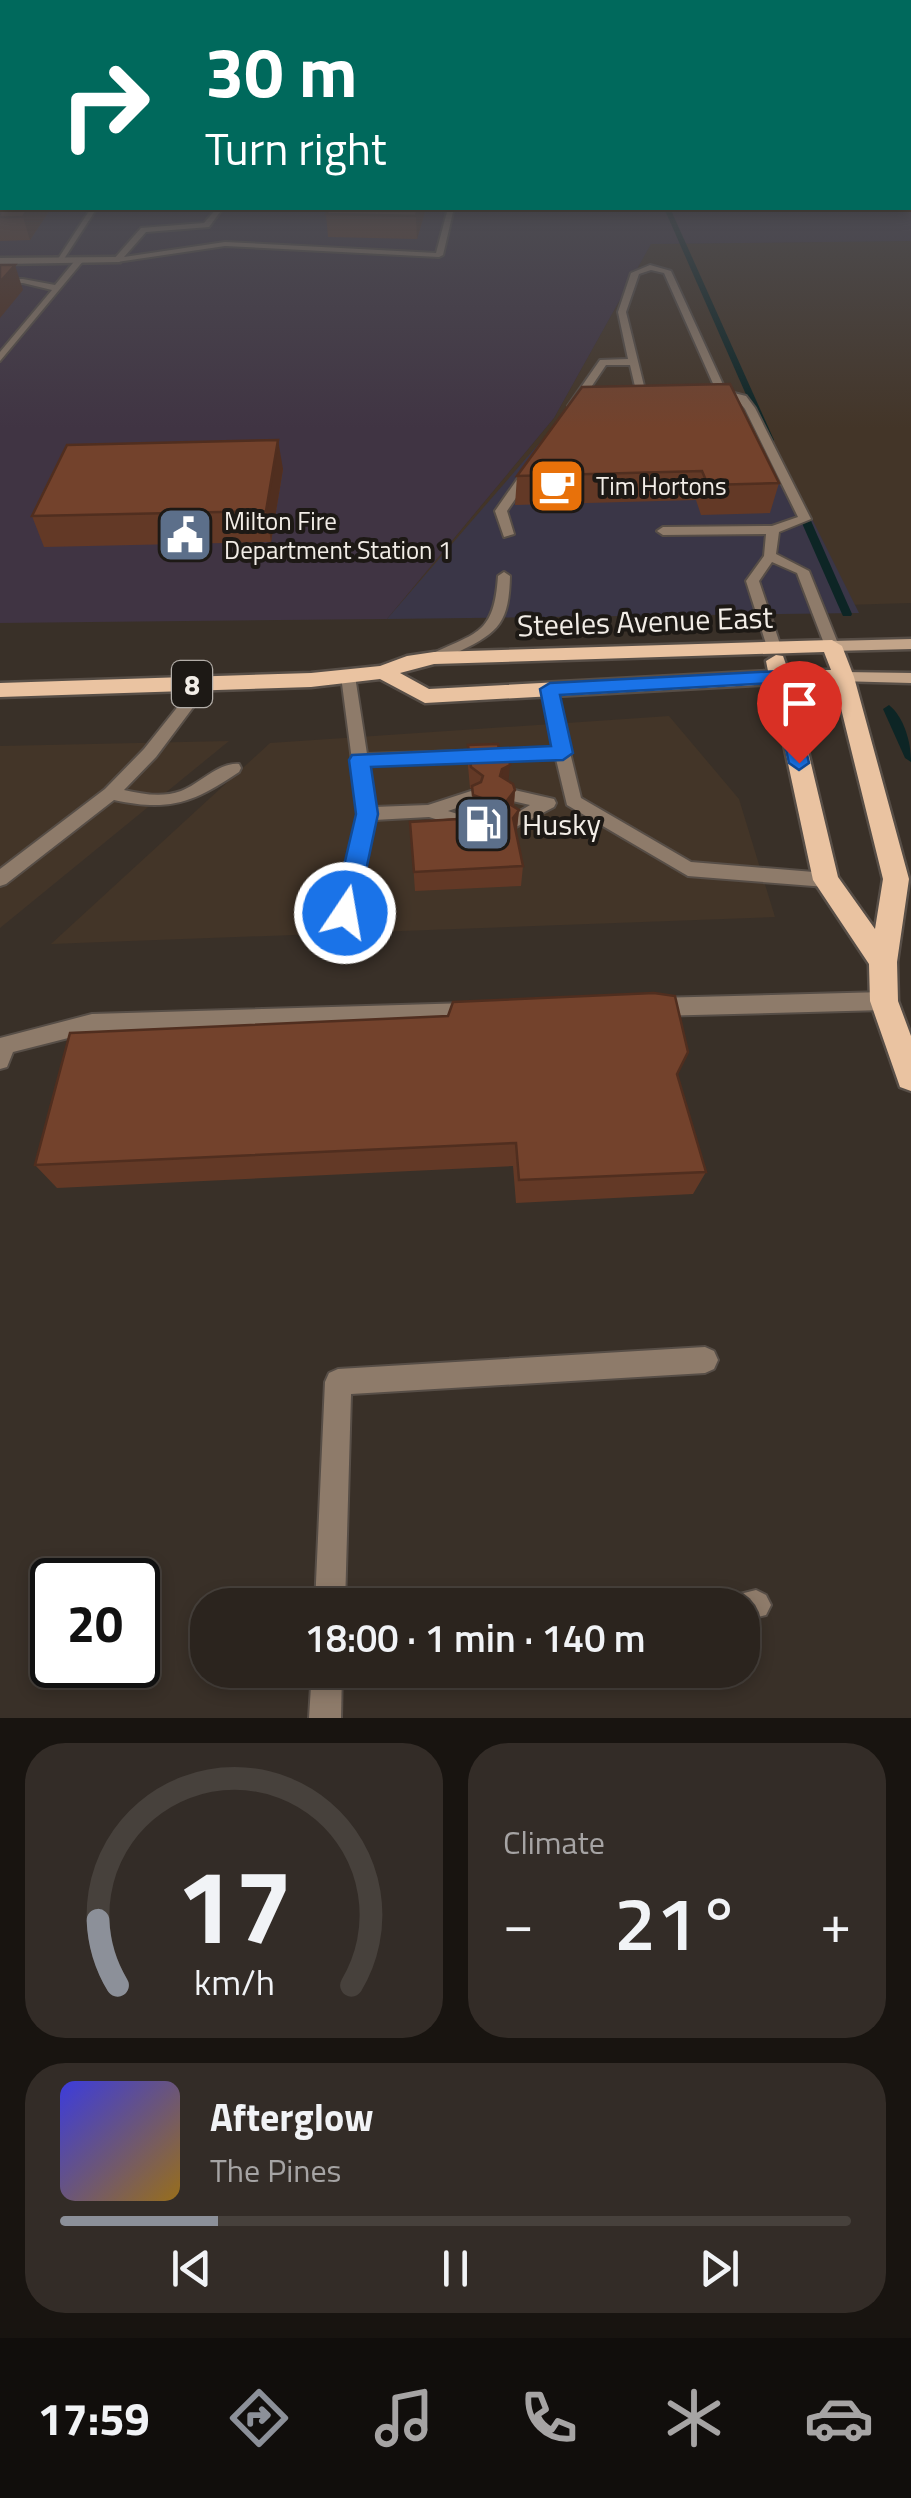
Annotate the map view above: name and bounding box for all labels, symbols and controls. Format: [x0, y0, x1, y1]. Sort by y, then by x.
text: 30 m [205, 18, 358, 124]
icon: right [40, 40, 170, 170]
text: Turn right [205, 114, 387, 182]
cafe icon: Tim Hortons [527, 456, 587, 516]
place label: Tim Hortons [596, 467, 727, 505]
place label: Milton Fire Department Station 1 [224, 502, 452, 569]
public building icon: Milton Fire Department Station 1 [155, 505, 215, 565]
street label: Steeles Avenue East [516, 594, 774, 648]
road number: 8 [172, 661, 212, 707]
pin [757, 661, 842, 764]
icon: arrive [772, 676, 827, 731]
fuel station icon: Husky [453, 794, 513, 854]
place label: Husky [522, 801, 601, 847]
position arrow [293, 861, 397, 965]
speed limit sign: 20 [30, 1558, 160, 1688]
text: 18:00 · 1 min · 140 m [304, 1609, 646, 1667]
text: Climate [503, 1818, 605, 1866]
text: 17 [176, 1825, 292, 1983]
text: 21° [614, 1865, 740, 1979]
text: − [503, 1881, 534, 1964]
text: + [820, 1881, 851, 1964]
text: km/h [194, 1954, 274, 2009]
text: Afterglow [210, 2088, 374, 2146]
text: The Pines [210, 2146, 341, 2194]
icon: previous [164, 2241, 219, 2296]
icon: pause [428, 2241, 483, 2296]
icon: next [692, 2241, 747, 2296]
icon: directions [224, 2383, 294, 2453]
icon: music [369, 2383, 439, 2453]
icon: phone [514, 2383, 584, 2453]
icon: climate [659, 2383, 729, 2453]
icon: car [804, 2383, 874, 2453]
text: 17:59 [37, 2384, 150, 2452]

